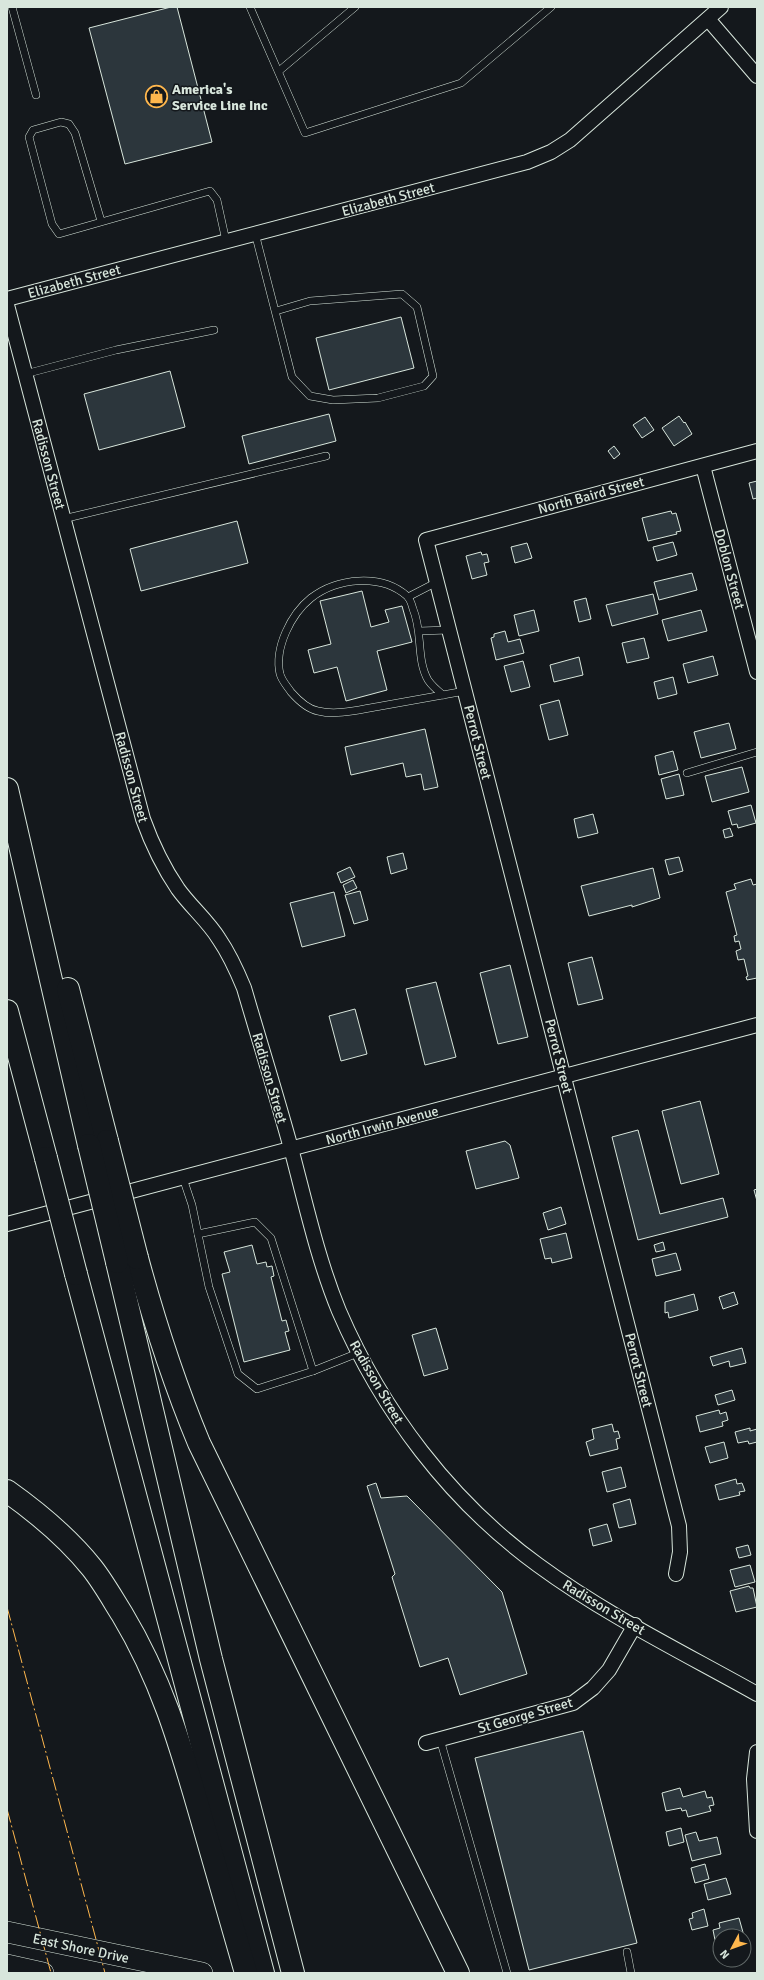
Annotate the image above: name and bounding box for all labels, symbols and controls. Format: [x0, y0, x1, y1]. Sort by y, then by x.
place label: America's Service Line Inc [172, 81, 268, 114]
shop icon: America's Service Line Inc [144, 84, 170, 110]
street label: Elizabeth Street [340, 179, 437, 220]
street label: Elizabeth Street [26, 261, 123, 302]
street label: Radisson Street [28, 417, 69, 511]
street label: North Baird Street [536, 473, 646, 518]
street label: Doblon Street [711, 527, 748, 611]
street label: Perrot Street [460, 703, 495, 781]
street label: Radisson Street [111, 730, 152, 824]
street label: Perrot Street [541, 1017, 576, 1095]
street label: Radisson Street [248, 1031, 291, 1125]
street label: North Irwin Avenue [324, 1102, 440, 1149]
street label: Perrot Street [621, 1331, 656, 1409]
street label: Radisson Street [346, 1338, 407, 1427]
street label: Radisson Street [559, 1576, 648, 1639]
street label: St George Street [476, 1694, 575, 1737]
north arrow [712, 1928, 752, 1968]
street label: East Shore Drive [31, 1930, 131, 1967]
text: N [717, 1947, 732, 1961]

